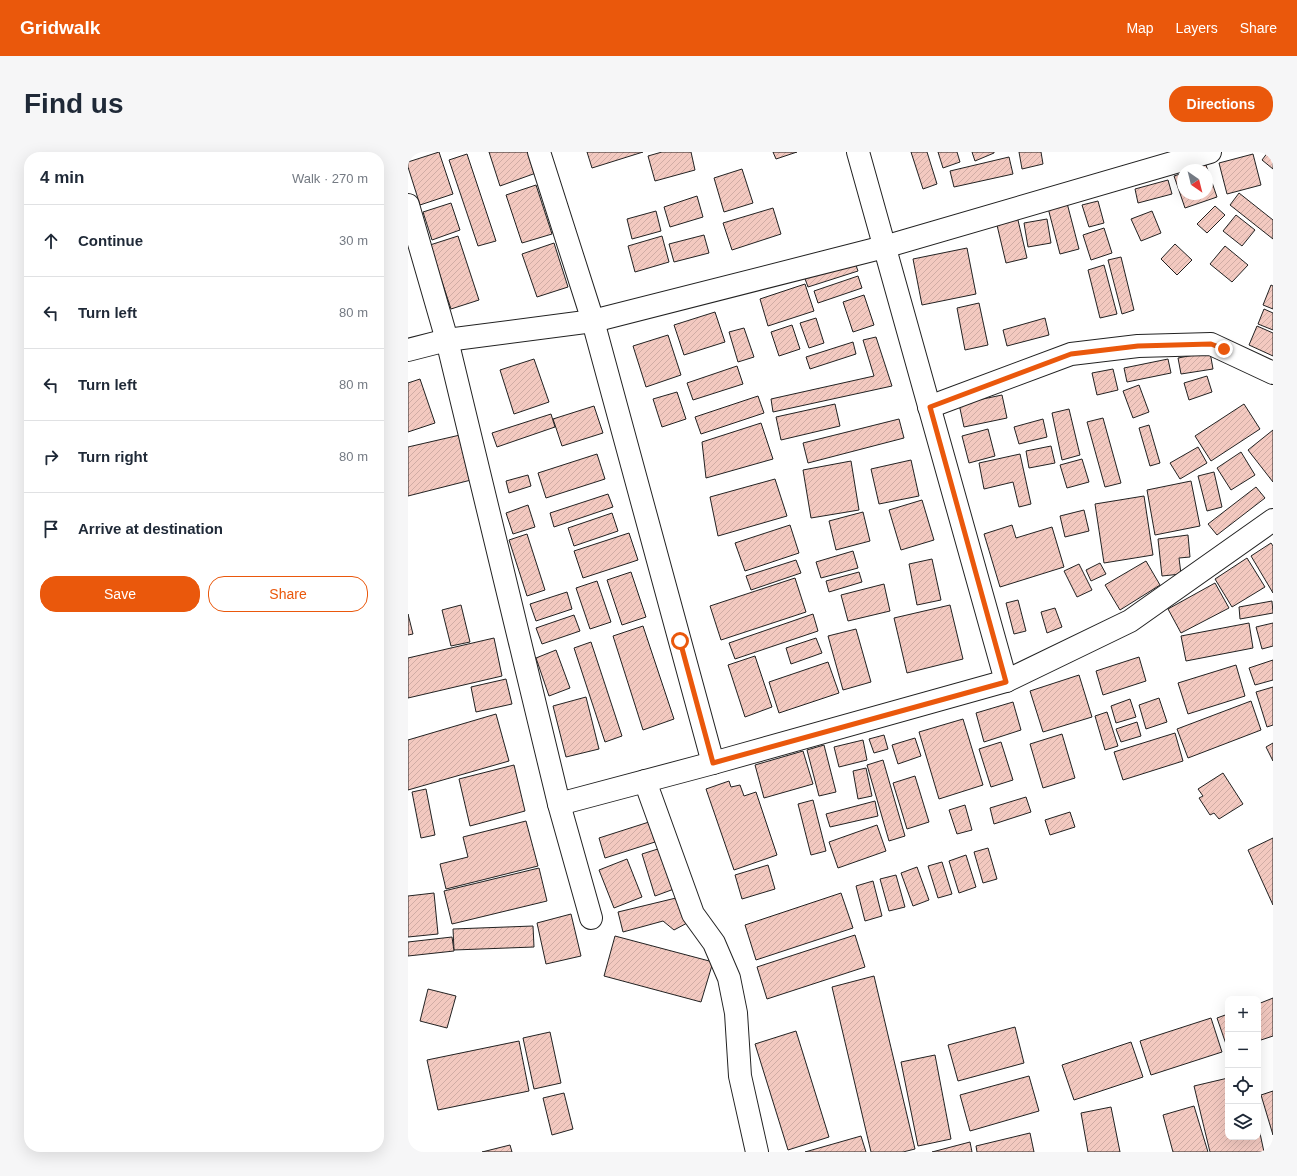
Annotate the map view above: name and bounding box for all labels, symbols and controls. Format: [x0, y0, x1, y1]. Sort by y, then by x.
text: Gridwalk [20, 17, 100, 38]
text: Map [1126, 20, 1154, 36]
text: Layers [1176, 20, 1218, 36]
text: Share [1240, 20, 1277, 36]
button: Directions [1169, 86, 1273, 122]
text: Find us [24, 88, 124, 119]
north arrow [1177, 164, 1213, 200]
text: 4 min [40, 168, 84, 187]
text: Walk · 270 m [292, 171, 368, 186]
icon: ahead [40, 230, 62, 252]
text: Continue [78, 232, 143, 249]
text: 30 m [339, 233, 368, 248]
icon: left [40, 302, 62, 324]
text: Turn left [78, 304, 137, 321]
text: 80 m [339, 305, 368, 320]
route end [1215, 340, 1233, 358]
icon: left [40, 374, 62, 396]
text: Turn left [78, 376, 137, 393]
text: 80 m [339, 377, 368, 392]
icon: right [40, 446, 62, 468]
text: Turn right [78, 448, 148, 465]
text: 80 m [339, 449, 368, 464]
icon: arrive [40, 518, 62, 540]
text: Arrive at destination [78, 520, 223, 537]
button: Save [40, 576, 200, 612]
button: Share [208, 576, 368, 612]
route start [671, 632, 689, 650]
map controls [1225, 996, 1261, 1140]
button: + [1225, 996, 1261, 1032]
button: − [1225, 1032, 1261, 1068]
button: locate [1225, 1068, 1261, 1104]
button: layers [1225, 1104, 1261, 1140]

